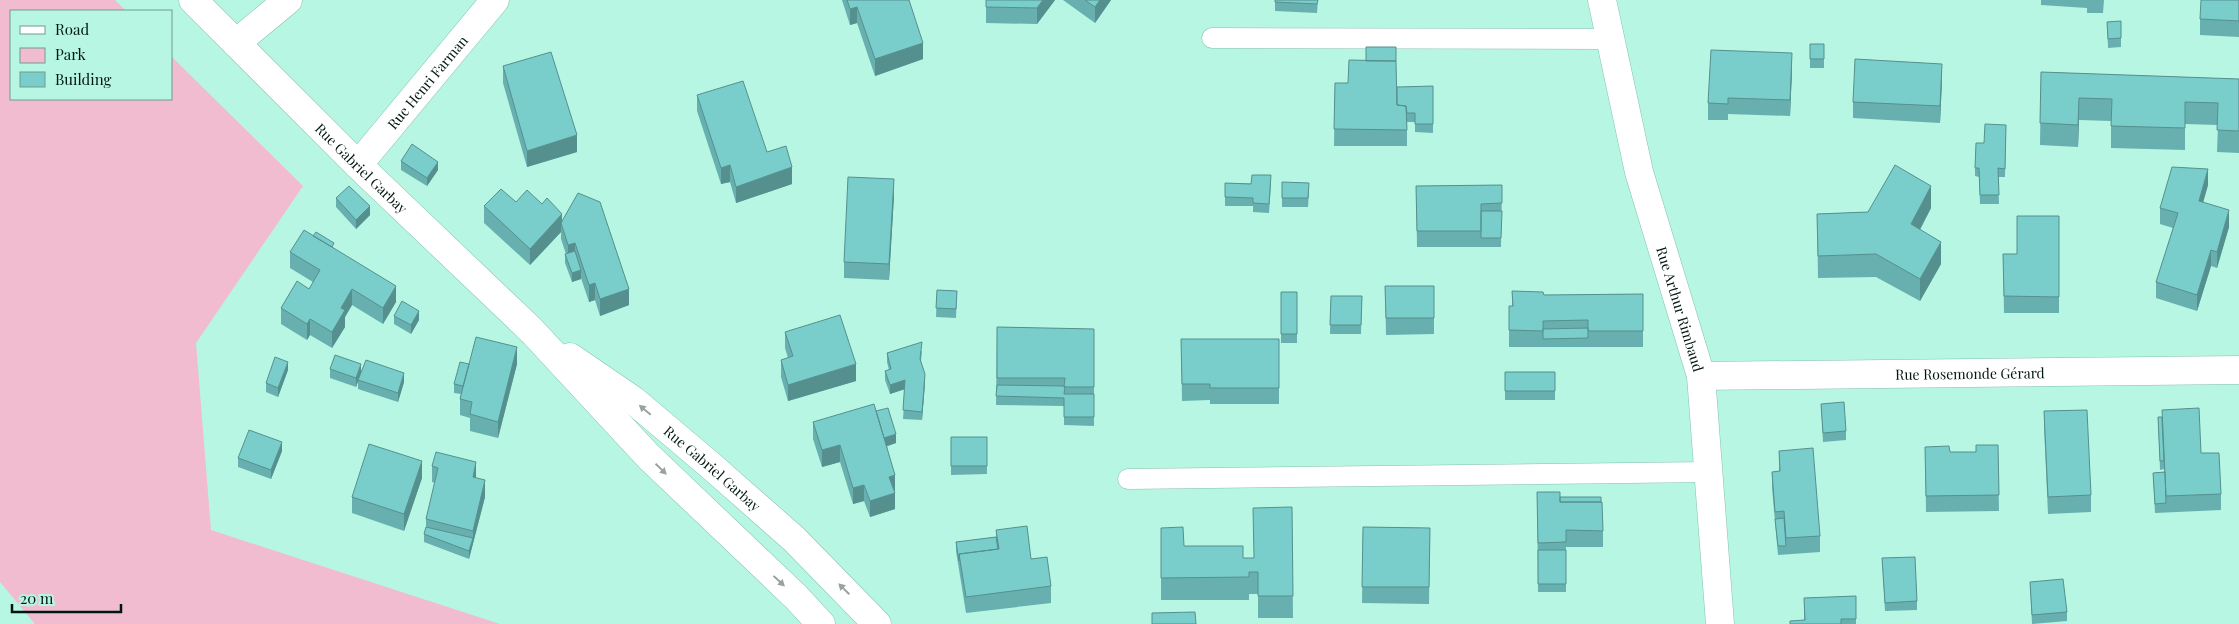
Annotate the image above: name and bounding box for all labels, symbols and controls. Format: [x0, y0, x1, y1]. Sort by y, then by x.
legend [10, 10, 172, 100]
text: Road [55, 19, 89, 39]
street label: Rue Henri Farman [383, 31, 472, 133]
text: Park [55, 44, 87, 64]
text: Building [55, 69, 112, 89]
street label: Rue Gabriel Garbay [311, 118, 412, 217]
street label: Rue Arthur Rimbaud [1653, 244, 1709, 374]
street label: Rue Rosemonde Gérard [1895, 363, 2045, 383]
one-way arrow [639, 404, 652, 415]
street label: Rue Gabriel Garbay [660, 421, 765, 515]
one-way arrow [655, 463, 667, 475]
one-way arrow [772, 575, 784, 587]
scale bar [12, 582, 121, 614]
one-way arrow [838, 583, 850, 595]
text: 20 m [20, 588, 54, 608]

